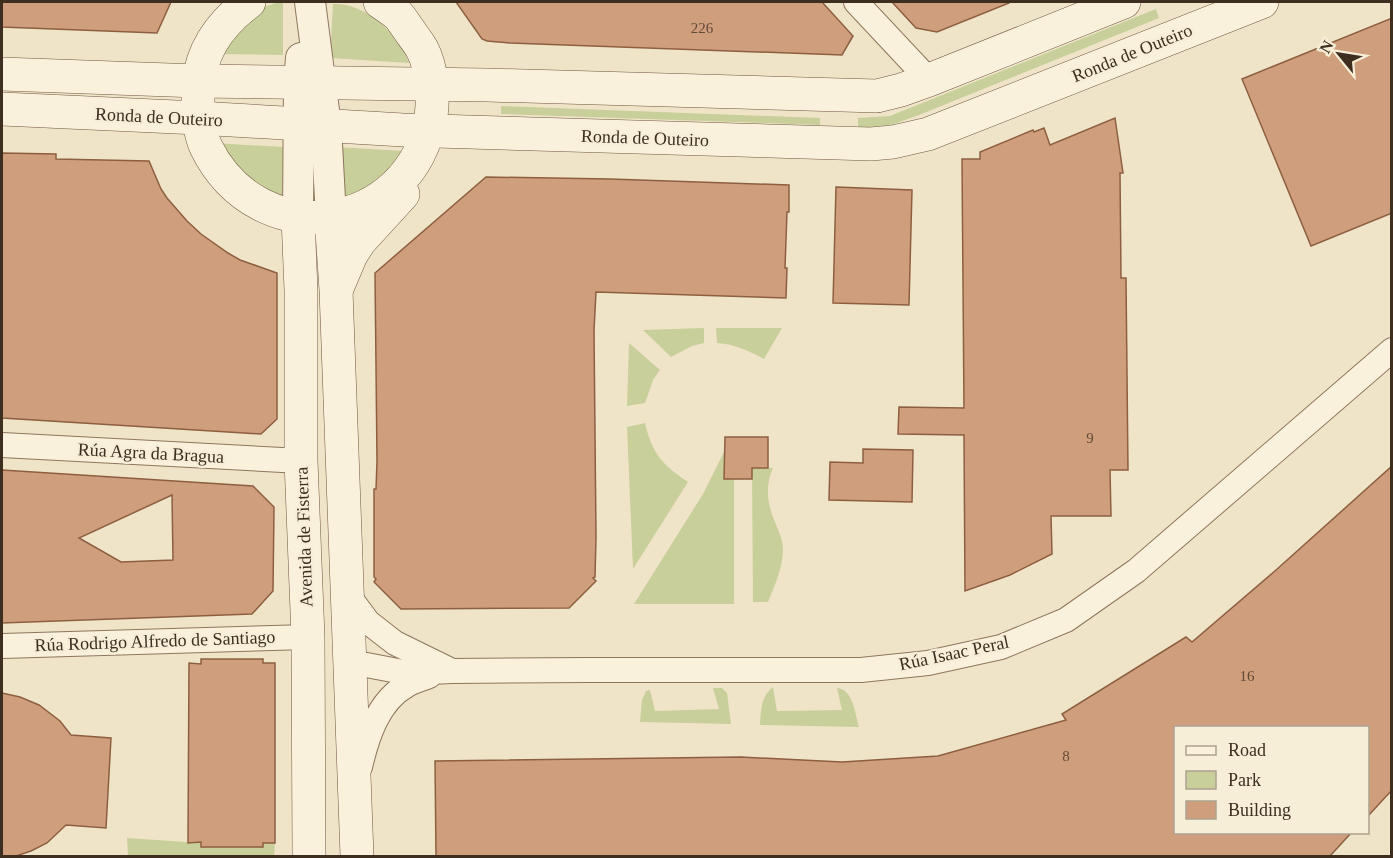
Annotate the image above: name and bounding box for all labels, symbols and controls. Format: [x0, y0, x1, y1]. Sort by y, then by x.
house number: 226 [691, 20, 714, 36]
street label: Ronda de Outeiro [1069, 20, 1195, 86]
north arrow [1309, 24, 1369, 84]
text: N [1316, 37, 1337, 56]
street label: Ronda de Outeiro [95, 104, 223, 130]
street label: Ronda de Outeiro [581, 126, 709, 150]
house number: 9 [1086, 430, 1094, 446]
street label: Rúa Agra da Bragua [77, 439, 225, 467]
street label: Avenida de Fisterra [292, 466, 316, 608]
street label: Rúa Rodrigo Alfredo de Santiago [34, 627, 276, 655]
street label: Rúa Isaac Peral [897, 632, 1011, 674]
house number: 16 [1240, 668, 1255, 684]
legend [1174, 726, 1369, 834]
text: Road [1228, 740, 1266, 760]
house number: 8 [1062, 748, 1070, 764]
text: Park [1228, 770, 1261, 790]
text: Building [1228, 800, 1291, 820]

